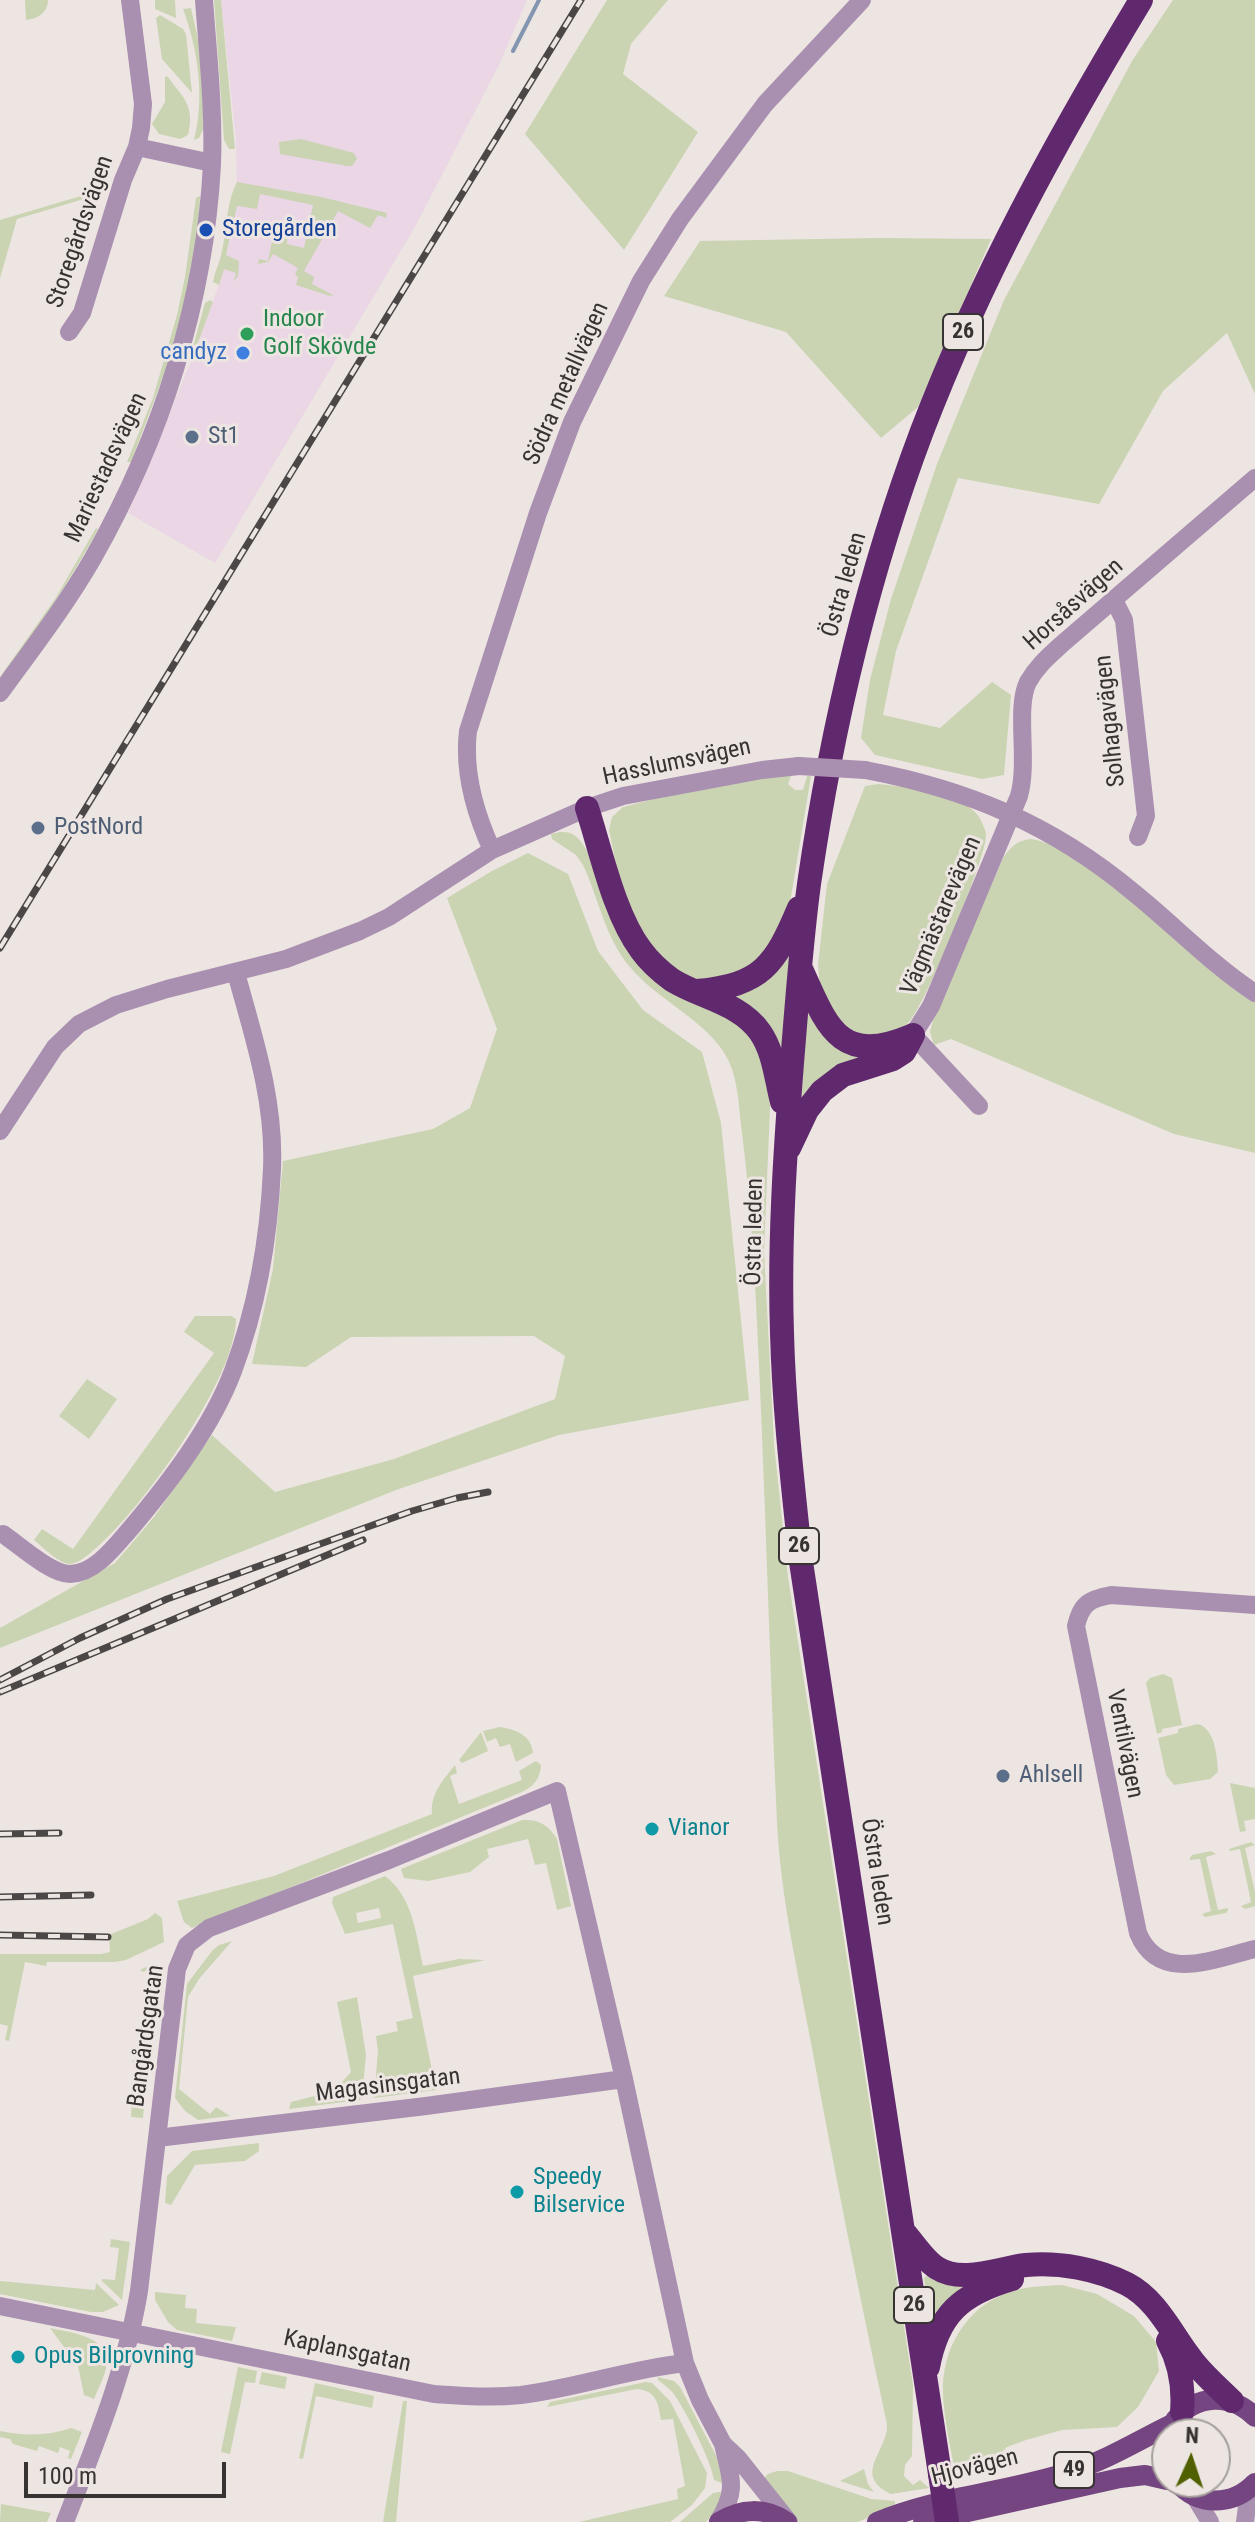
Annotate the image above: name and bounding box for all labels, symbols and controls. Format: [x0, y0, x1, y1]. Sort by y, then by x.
street label: Storegårdsvägen [41, 152, 121, 312]
place label: Storegården [222, 216, 337, 244]
marker: Storegården [197, 221, 215, 239]
street label: Södra metallvägen [518, 298, 616, 470]
place label: Indoor Golf Skövde [263, 306, 376, 362]
road number: 26 [943, 314, 983, 350]
marker: Indoor Golf Skövde [238, 325, 256, 343]
place label: candyz [160, 339, 227, 367]
marker: candyz [234, 344, 252, 362]
street label: Mariestadsvägen [60, 388, 154, 548]
place label: St1 [208, 423, 239, 451]
marker: St1 [183, 428, 201, 446]
street label: Östra leden [816, 529, 874, 641]
street label: Horsåsvägen [1018, 553, 1130, 657]
street label: Solhagavägen [1090, 654, 1132, 788]
street label: Hasslumsvägen [600, 733, 754, 793]
place label: PostNord [54, 814, 143, 842]
marker: PostNord [29, 819, 47, 837]
street label: Vägmästarevägen [896, 832, 988, 1000]
street label: Östra leden [740, 1178, 770, 1286]
road number: 26 [779, 1528, 819, 1564]
street label: Ventilvägen [1099, 1687, 1149, 1801]
place label: Ahlsell [1019, 1762, 1083, 1790]
marker: Ahlsell [994, 1767, 1012, 1785]
place label: Vianor [668, 1815, 729, 1843]
street label: Östra leden [853, 1816, 899, 1928]
marker: Vianor [643, 1820, 661, 1838]
street label: Bangårdsgatan [123, 1963, 171, 2109]
street label: Magasinsgatan [314, 2063, 462, 2109]
place label: Speedy Bilservice [533, 2164, 625, 2220]
marker: Speedy Bilservice [508, 2183, 526, 2201]
road number: 26 [894, 2287, 934, 2323]
street label: Kaplansgatan [281, 2324, 413, 2380]
place label: Opus Bilprovning [34, 2343, 194, 2371]
marker: Opus Bilprovning [9, 2348, 27, 2366]
north arrow [1151, 2418, 1231, 2498]
text: N [1185, 2423, 1200, 2448]
street label: Hjovägen [929, 2443, 1021, 2493]
scale bar [28, 2446, 230, 2496]
road number: 49 [1054, 2452, 1094, 2488]
text: 100 m [38, 2462, 97, 2490]

